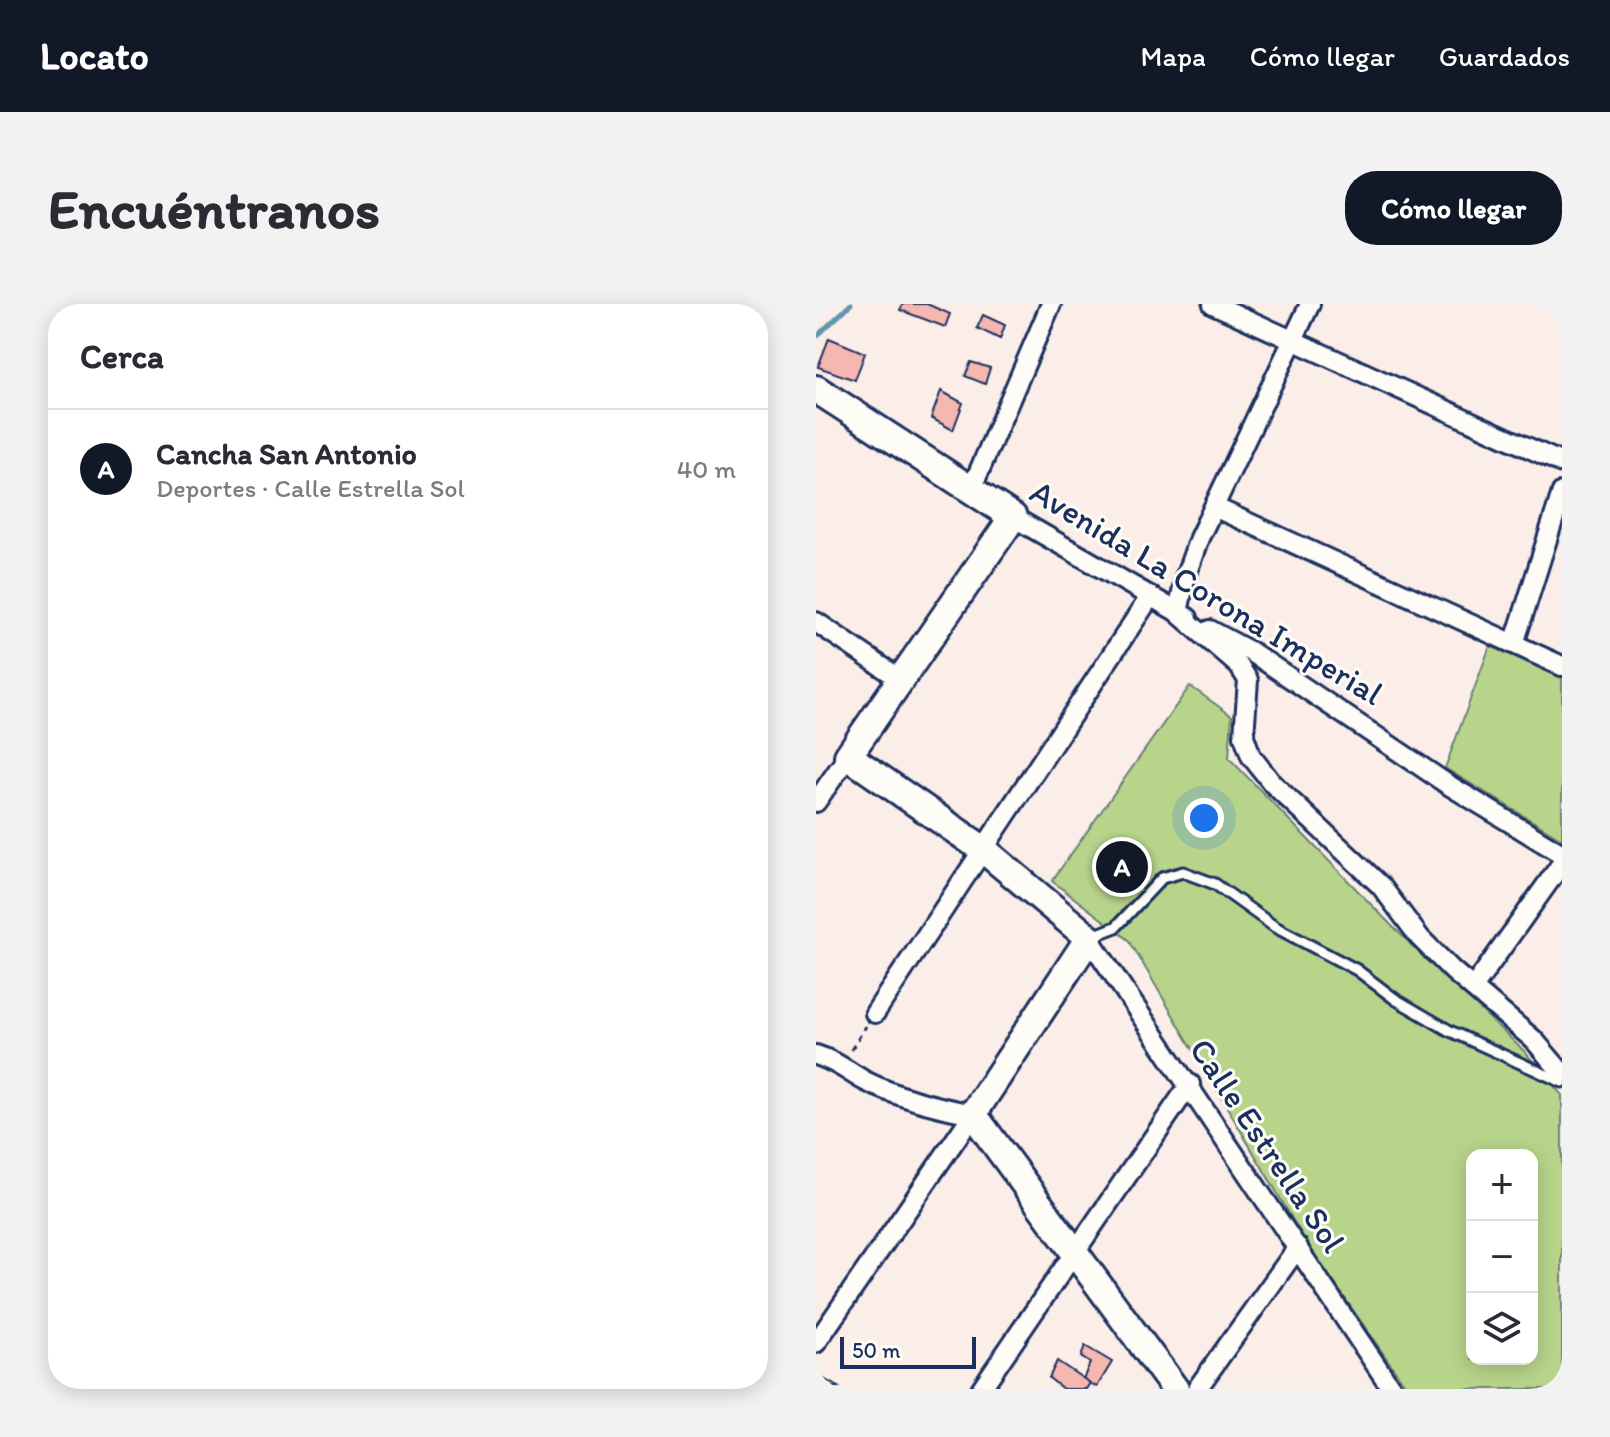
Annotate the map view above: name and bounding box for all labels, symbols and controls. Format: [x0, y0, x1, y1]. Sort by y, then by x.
text: Locato [40, 33, 149, 79]
text: Mapa [1141, 39, 1206, 73]
text: Cómo llegar [1250, 39, 1395, 73]
text: Guardados [1439, 39, 1570, 73]
button: Cómo llegar [1345, 171, 1562, 245]
text: Encuéntranos [48, 175, 380, 242]
text: Cerca [80, 336, 164, 377]
text: Cancha San Antonio [156, 435, 417, 472]
text: A [98, 453, 114, 485]
text: 40 m [677, 453, 736, 485]
street label: Avenida La Corona Imperial [1023, 471, 1391, 714]
text: Deportes · Calle Estrella Sol [156, 472, 465, 504]
your location [1184, 798, 1224, 838]
pin: A [1096, 837, 1148, 897]
street label: Calle Estrella Sol [1181, 1030, 1354, 1260]
map controls [1466, 1149, 1538, 1365]
button: + [1466, 1149, 1538, 1221]
button: − [1466, 1221, 1538, 1293]
button: layers [1466, 1293, 1538, 1365]
scale bar [840, 1333, 976, 1369]
text: 50 m [852, 1337, 901, 1364]

